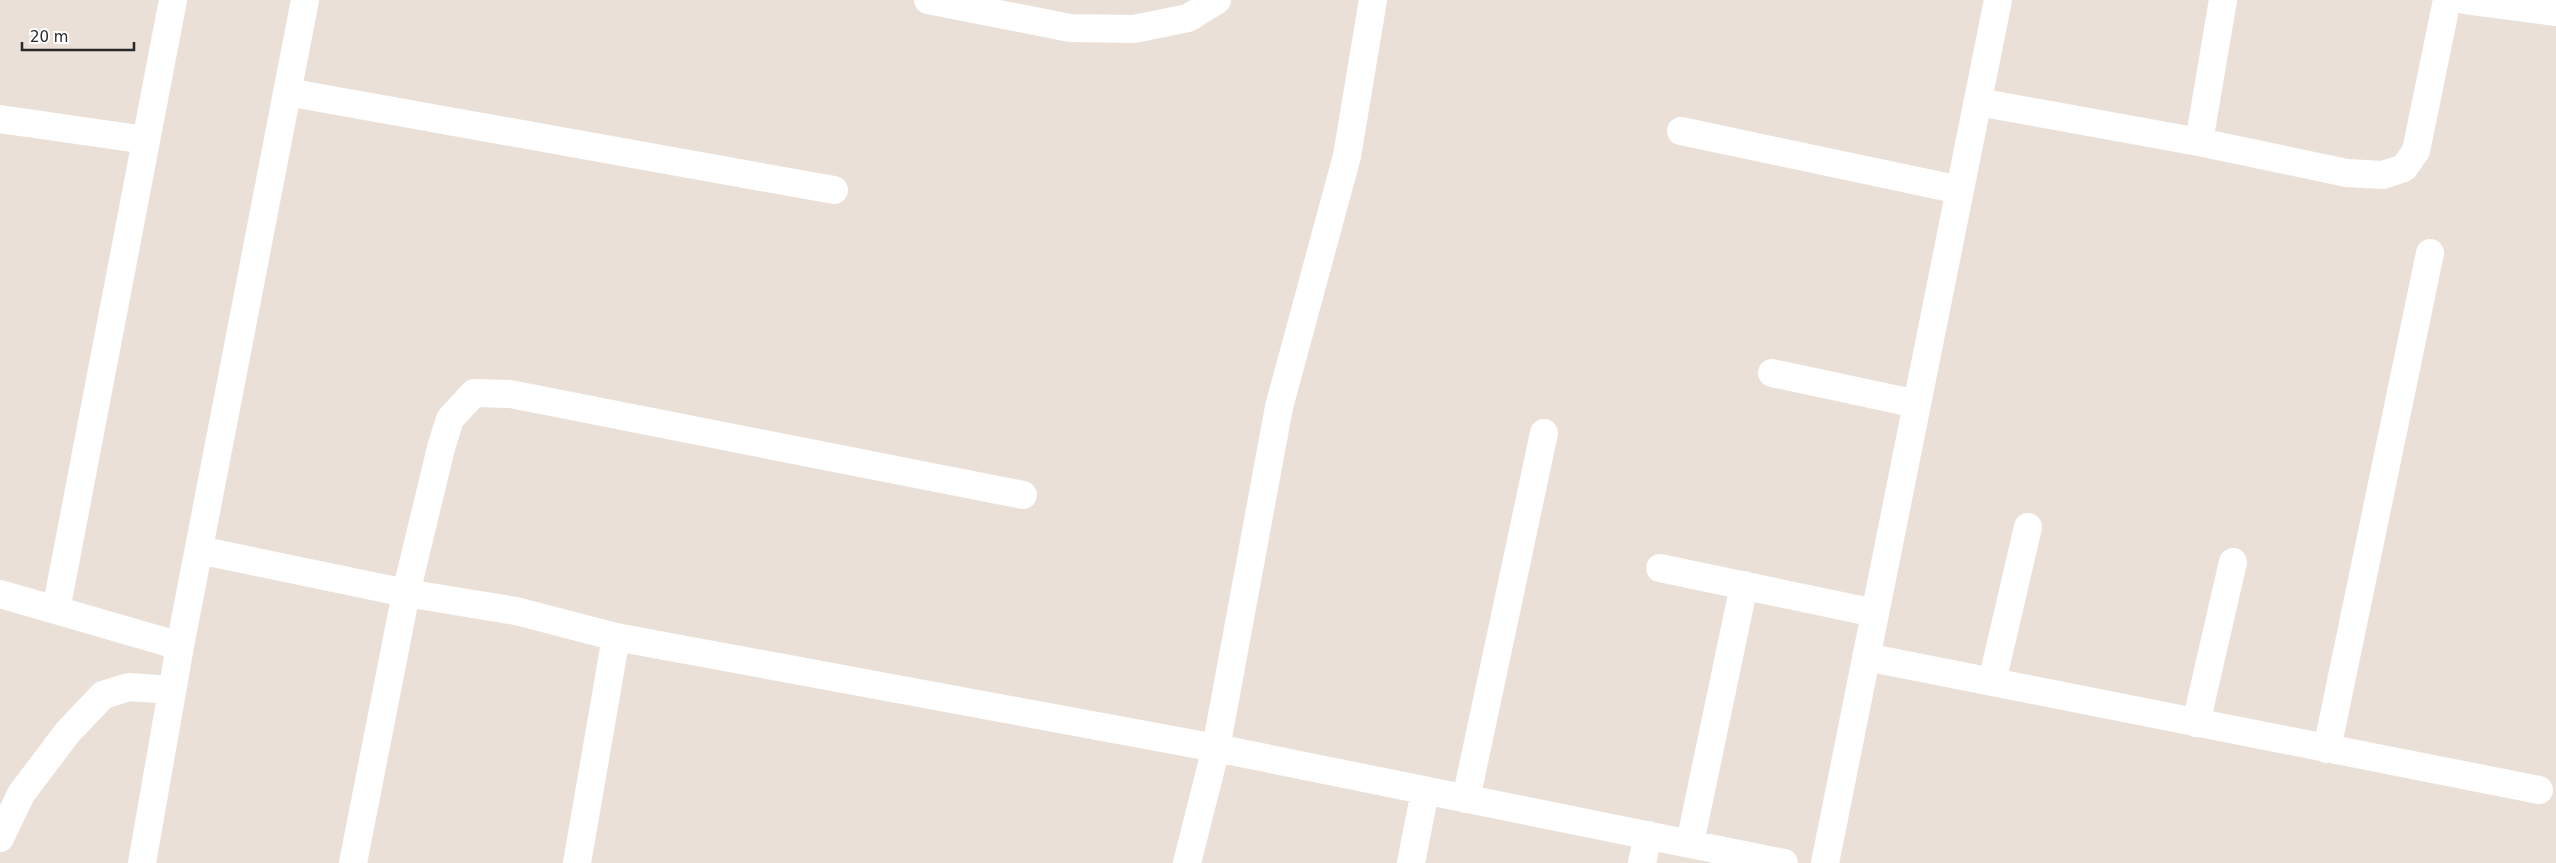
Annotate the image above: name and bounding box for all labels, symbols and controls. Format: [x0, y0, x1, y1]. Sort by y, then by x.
scale bar [22, 20, 135, 52]
text: 20 m [30, 28, 68, 46]

